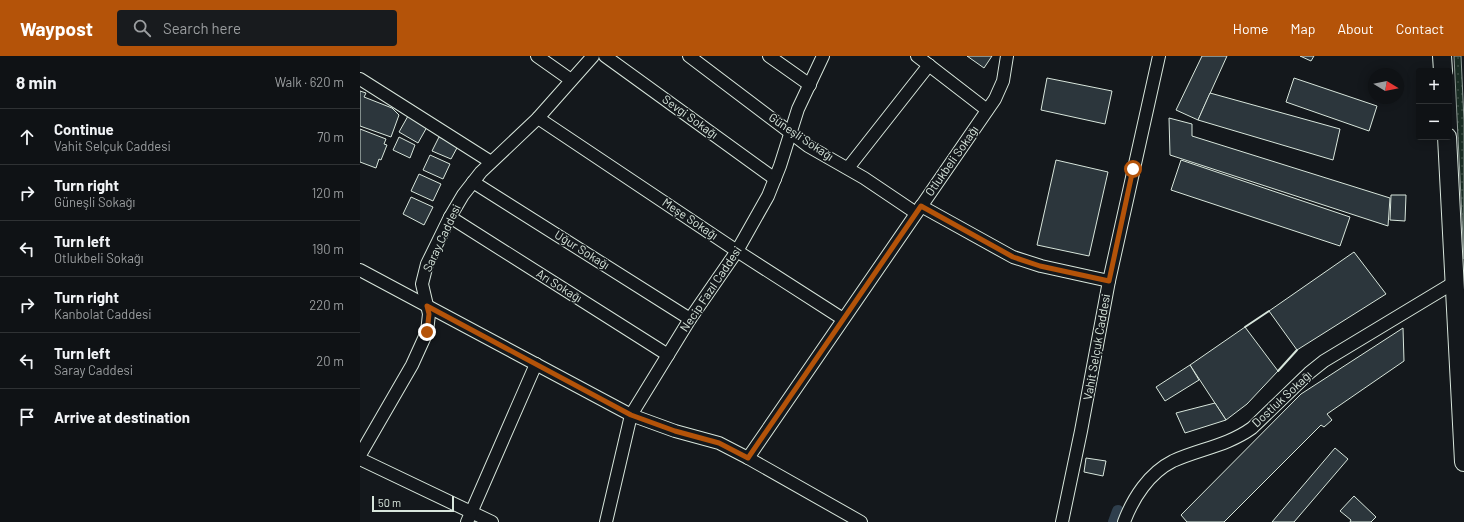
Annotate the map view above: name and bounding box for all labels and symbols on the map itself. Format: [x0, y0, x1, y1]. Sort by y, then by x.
north arrow [1368, 68, 1404, 104]
street label: Sevgi Sokağı [660, 91, 721, 141]
street label: Güneşli Sokağı [767, 109, 837, 163]
street label: Otlukbeli Sokağı [922, 123, 981, 198]
route start [1124, 160, 1142, 178]
street label: Meşe Sokağı [660, 194, 721, 242]
street label: Saray Caddesi [419, 202, 463, 274]
street label: Uğur Sokağı [553, 227, 613, 272]
street label: Necip Fazıl Caddesi [676, 243, 744, 334]
street label: Arı Sokağı [534, 266, 585, 305]
street label: Vahit Selçuk Caddesi [1080, 293, 1112, 401]
route end [418, 323, 436, 341]
street label: Dostluk Sokağı [1249, 367, 1314, 429]
scale bar [372, 494, 454, 513]

